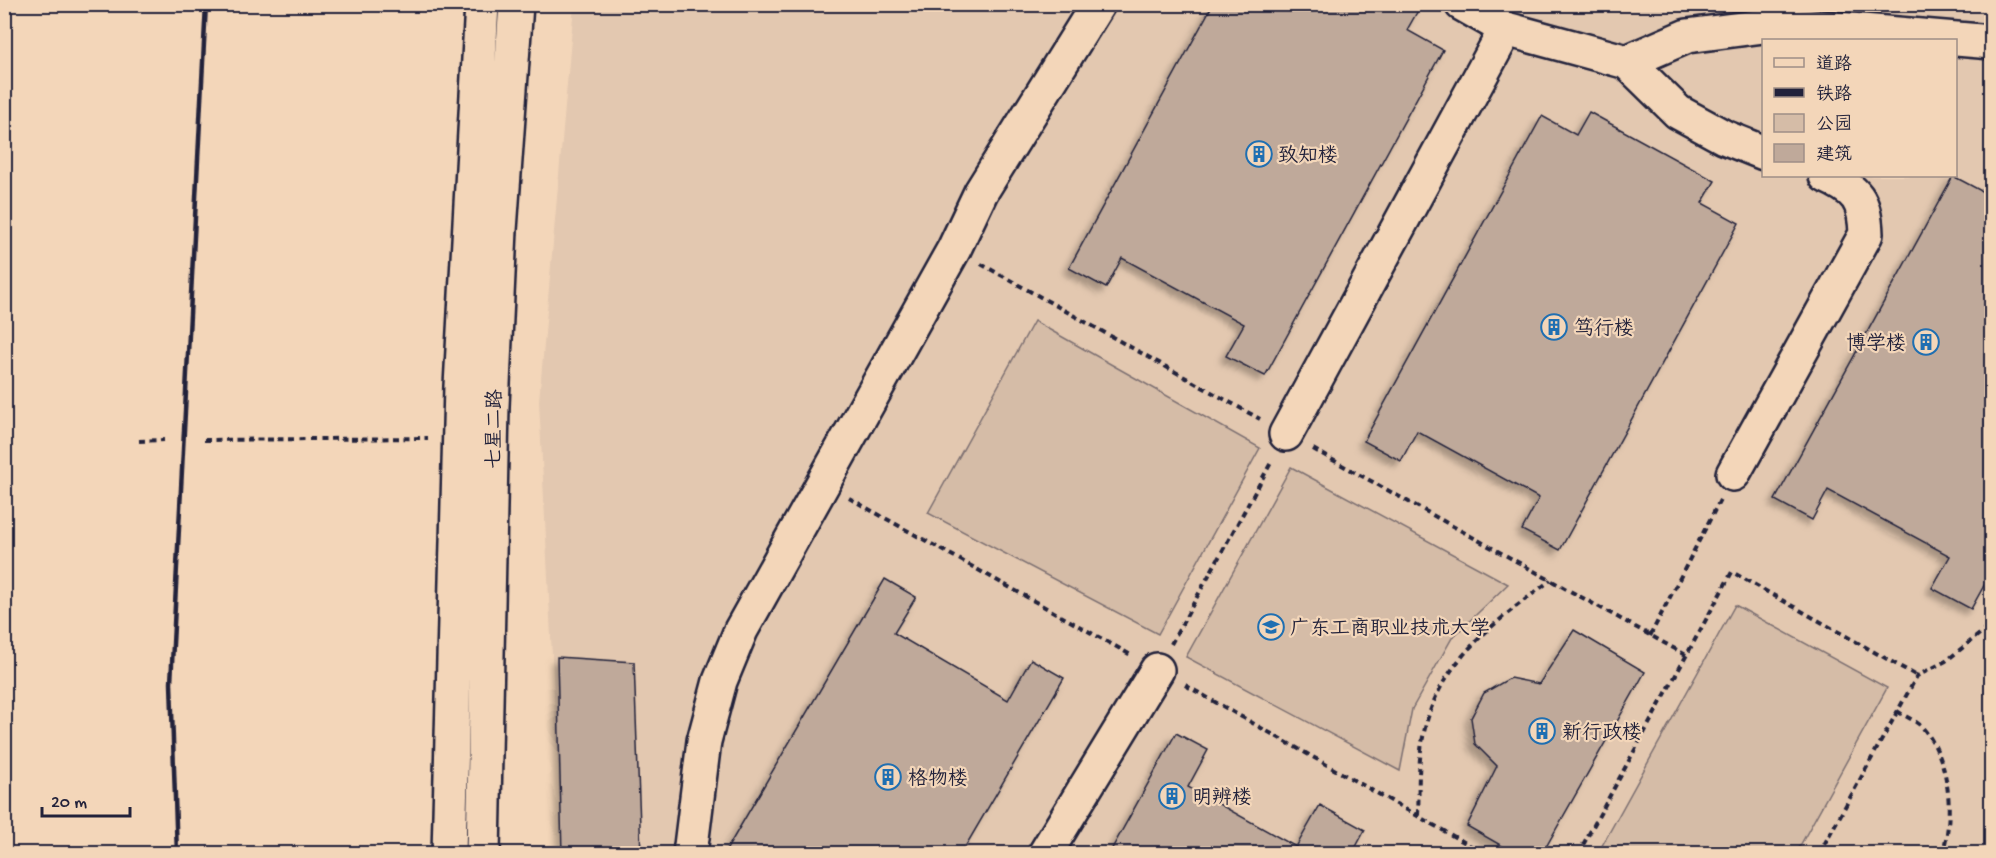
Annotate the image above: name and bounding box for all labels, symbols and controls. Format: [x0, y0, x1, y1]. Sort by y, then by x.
legend [1762, 39, 1957, 177]
text: 道路 [1816, 54, 1852, 76]
text: 铁路 [1816, 84, 1852, 106]
text: 公园 [1816, 114, 1852, 136]
building icon: 致知楼 [1244, 139, 1274, 169]
place label: 致知楼 [1278, 144, 1338, 169]
text: 建筑 [1816, 144, 1852, 166]
building icon: 笃行楼 [1539, 312, 1569, 342]
place label: 笃行楼 [1574, 317, 1634, 342]
building icon: 博学楼 [1911, 327, 1941, 357]
place label: 博学楼 [1846, 332, 1906, 357]
street label: 七星二路 [482, 388, 509, 469]
school or university icon: 广东工商职业技术大学 [1256, 612, 1286, 642]
place label: 广东工商职业技术大学 [1290, 617, 1490, 642]
building icon: 新行政楼 [1527, 716, 1557, 746]
place label: 新行政楼 [1562, 721, 1642, 746]
building icon: 格物楼 [873, 762, 903, 792]
place label: 格物楼 [908, 767, 968, 792]
scale bar [42, 780, 130, 818]
building icon: 明辨楼 [1157, 781, 1187, 811]
place label: 明辨楼 [1192, 786, 1252, 811]
text: 20 m [51, 793, 87, 814]

